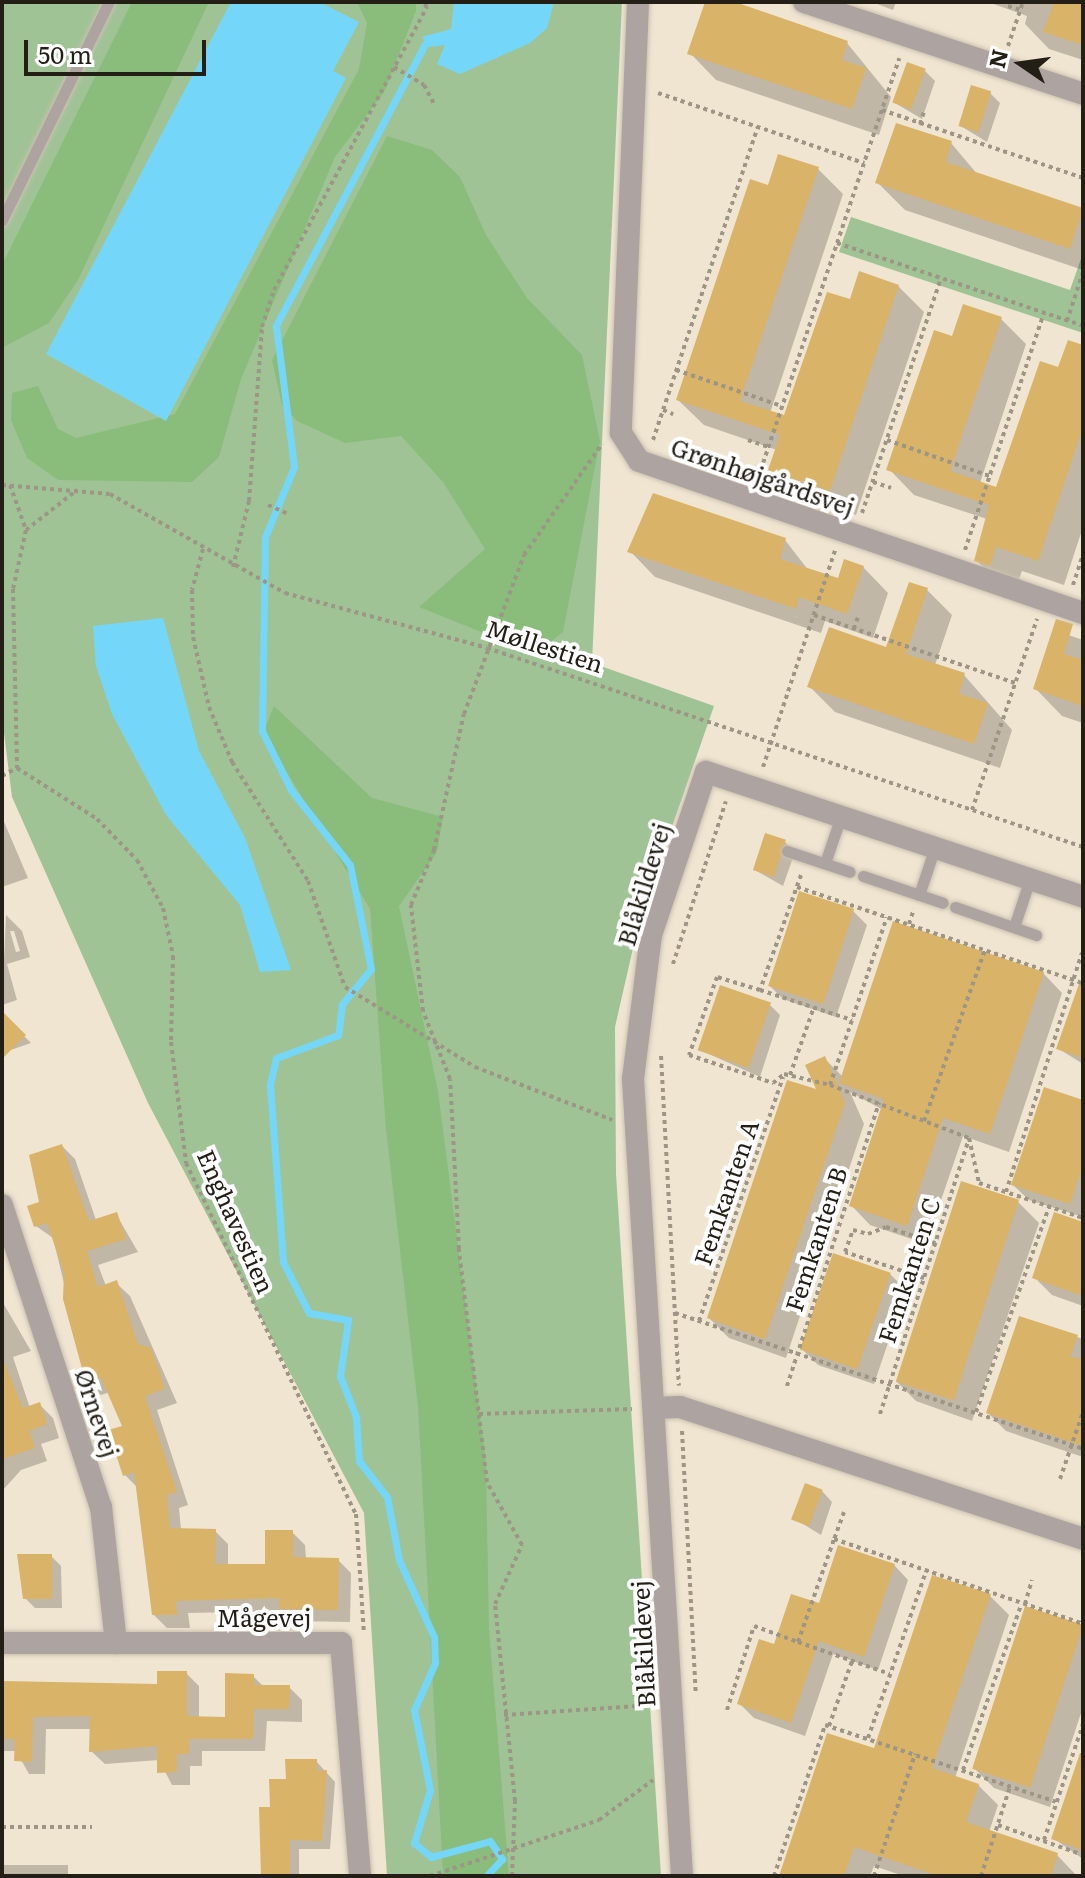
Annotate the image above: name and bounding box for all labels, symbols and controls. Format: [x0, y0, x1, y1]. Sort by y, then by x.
scale bar [28, 24, 210, 74]
north arrow [981, 24, 1061, 104]
text: 50 m [38, 36, 92, 71]
text: N [979, 46, 1015, 71]
street label: Grønhøjgårdsvej [668, 431, 858, 521]
street label: Møllestien [483, 613, 607, 677]
street label: Blåkildevej [611, 819, 675, 949]
street label: Femkanten A [687, 1116, 763, 1268]
street label: Enghavestien [192, 1145, 282, 1297]
street label: Femkanten B [778, 1163, 852, 1315]
street label: Femkanten C [871, 1194, 945, 1346]
street label: Ørnevej [70, 1365, 126, 1461]
street label: Blåkildevej [624, 1580, 660, 1708]
street label: Mågevej [216, 1603, 312, 1631]

